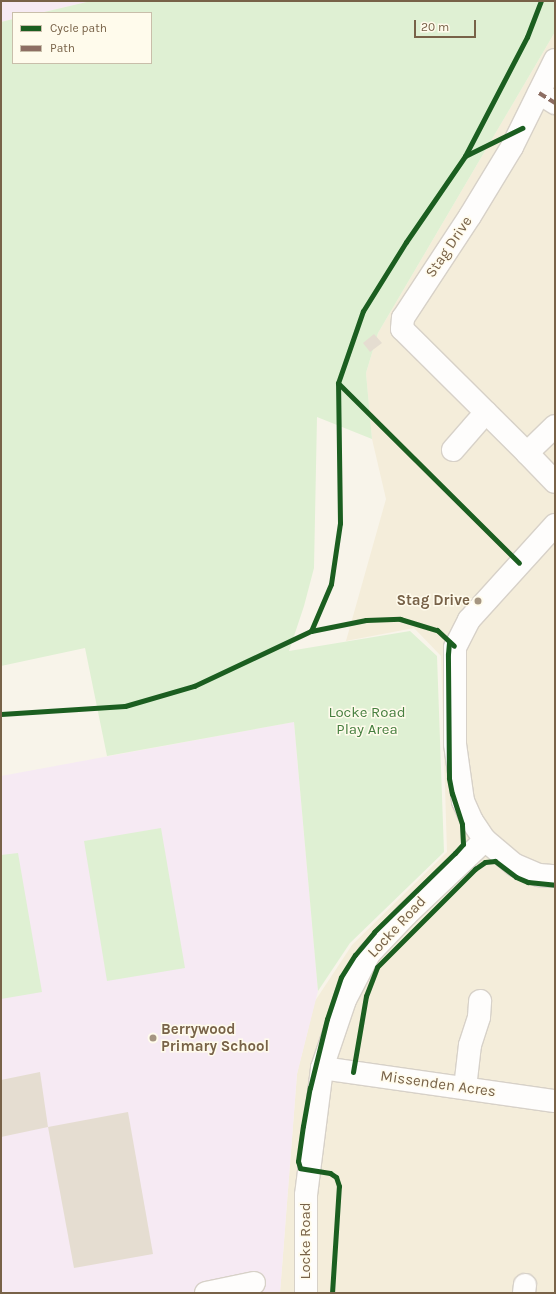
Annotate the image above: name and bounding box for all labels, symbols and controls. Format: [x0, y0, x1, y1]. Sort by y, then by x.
legend [12, 12, 152, 64]
scale bar [416, 12, 478, 38]
text: 20 m [421, 20, 449, 34]
text: Cycle path [50, 21, 107, 35]
text: Path [50, 41, 75, 55]
street label: Stag Drive [422, 213, 476, 281]
place label: Stag Drive [396, 592, 470, 610]
marker: Stag Drive [473, 596, 483, 606]
park label: Locke Road Play Area [328, 703, 406, 738]
street label: Locke Road [364, 893, 430, 961]
place label: Berrywood Primary School [161, 1020, 269, 1055]
marker: Berrywood Primary School [148, 1033, 158, 1043]
street label: Missenden Acres [379, 1067, 497, 1101]
street label: Locke Road [297, 1202, 315, 1280]

